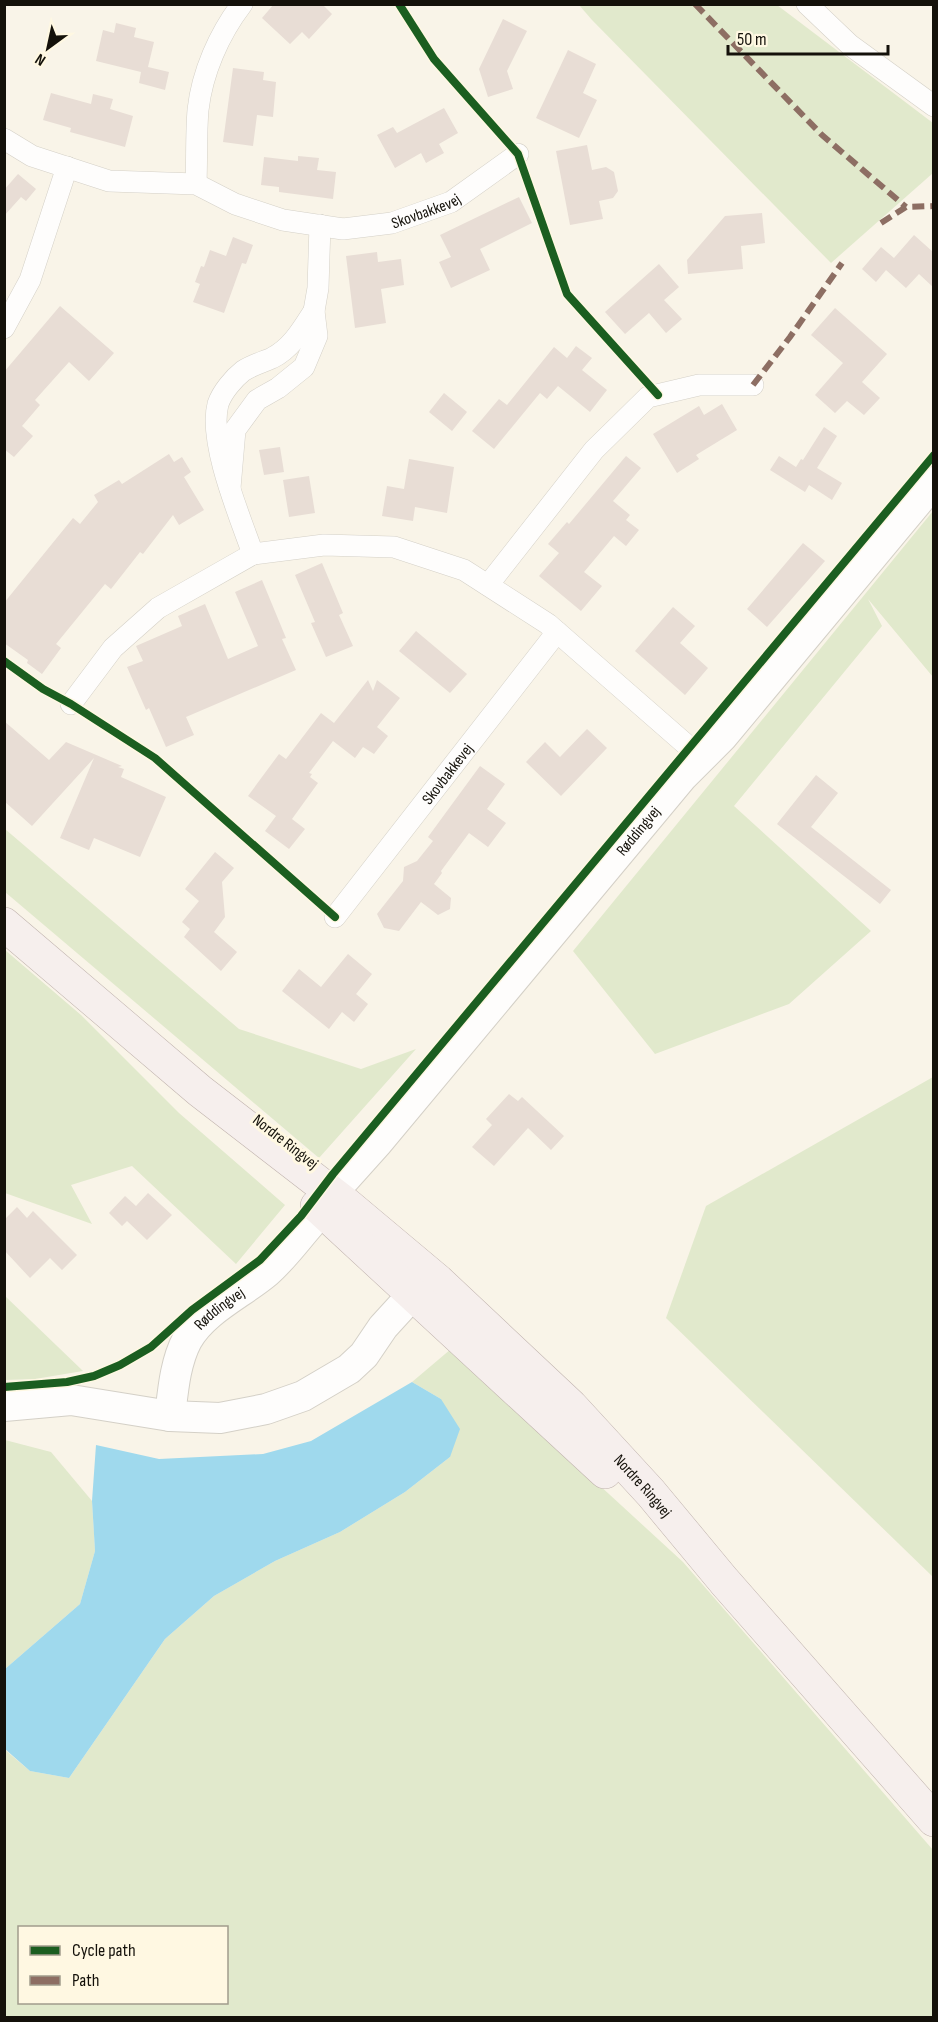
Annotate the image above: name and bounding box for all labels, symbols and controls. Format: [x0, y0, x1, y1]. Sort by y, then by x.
north arrow [18, 18, 78, 78]
scale bar [728, 18, 888, 56]
text: 50 m [737, 29, 767, 50]
text: N [32, 49, 49, 70]
street label: Skovbakkevej [389, 190, 465, 233]
street label: Skovbakkevej [418, 740, 478, 809]
street label: Røddingvej [613, 803, 665, 860]
street label: Nordre Ringvej [249, 1111, 322, 1174]
street label: Røddingvej [191, 1284, 248, 1334]
street label: Nordre Ringvej [609, 1451, 675, 1522]
legend [18, 1926, 228, 2004]
text: Cycle path [72, 1940, 136, 1961]
text: Path [72, 1970, 100, 1991]

